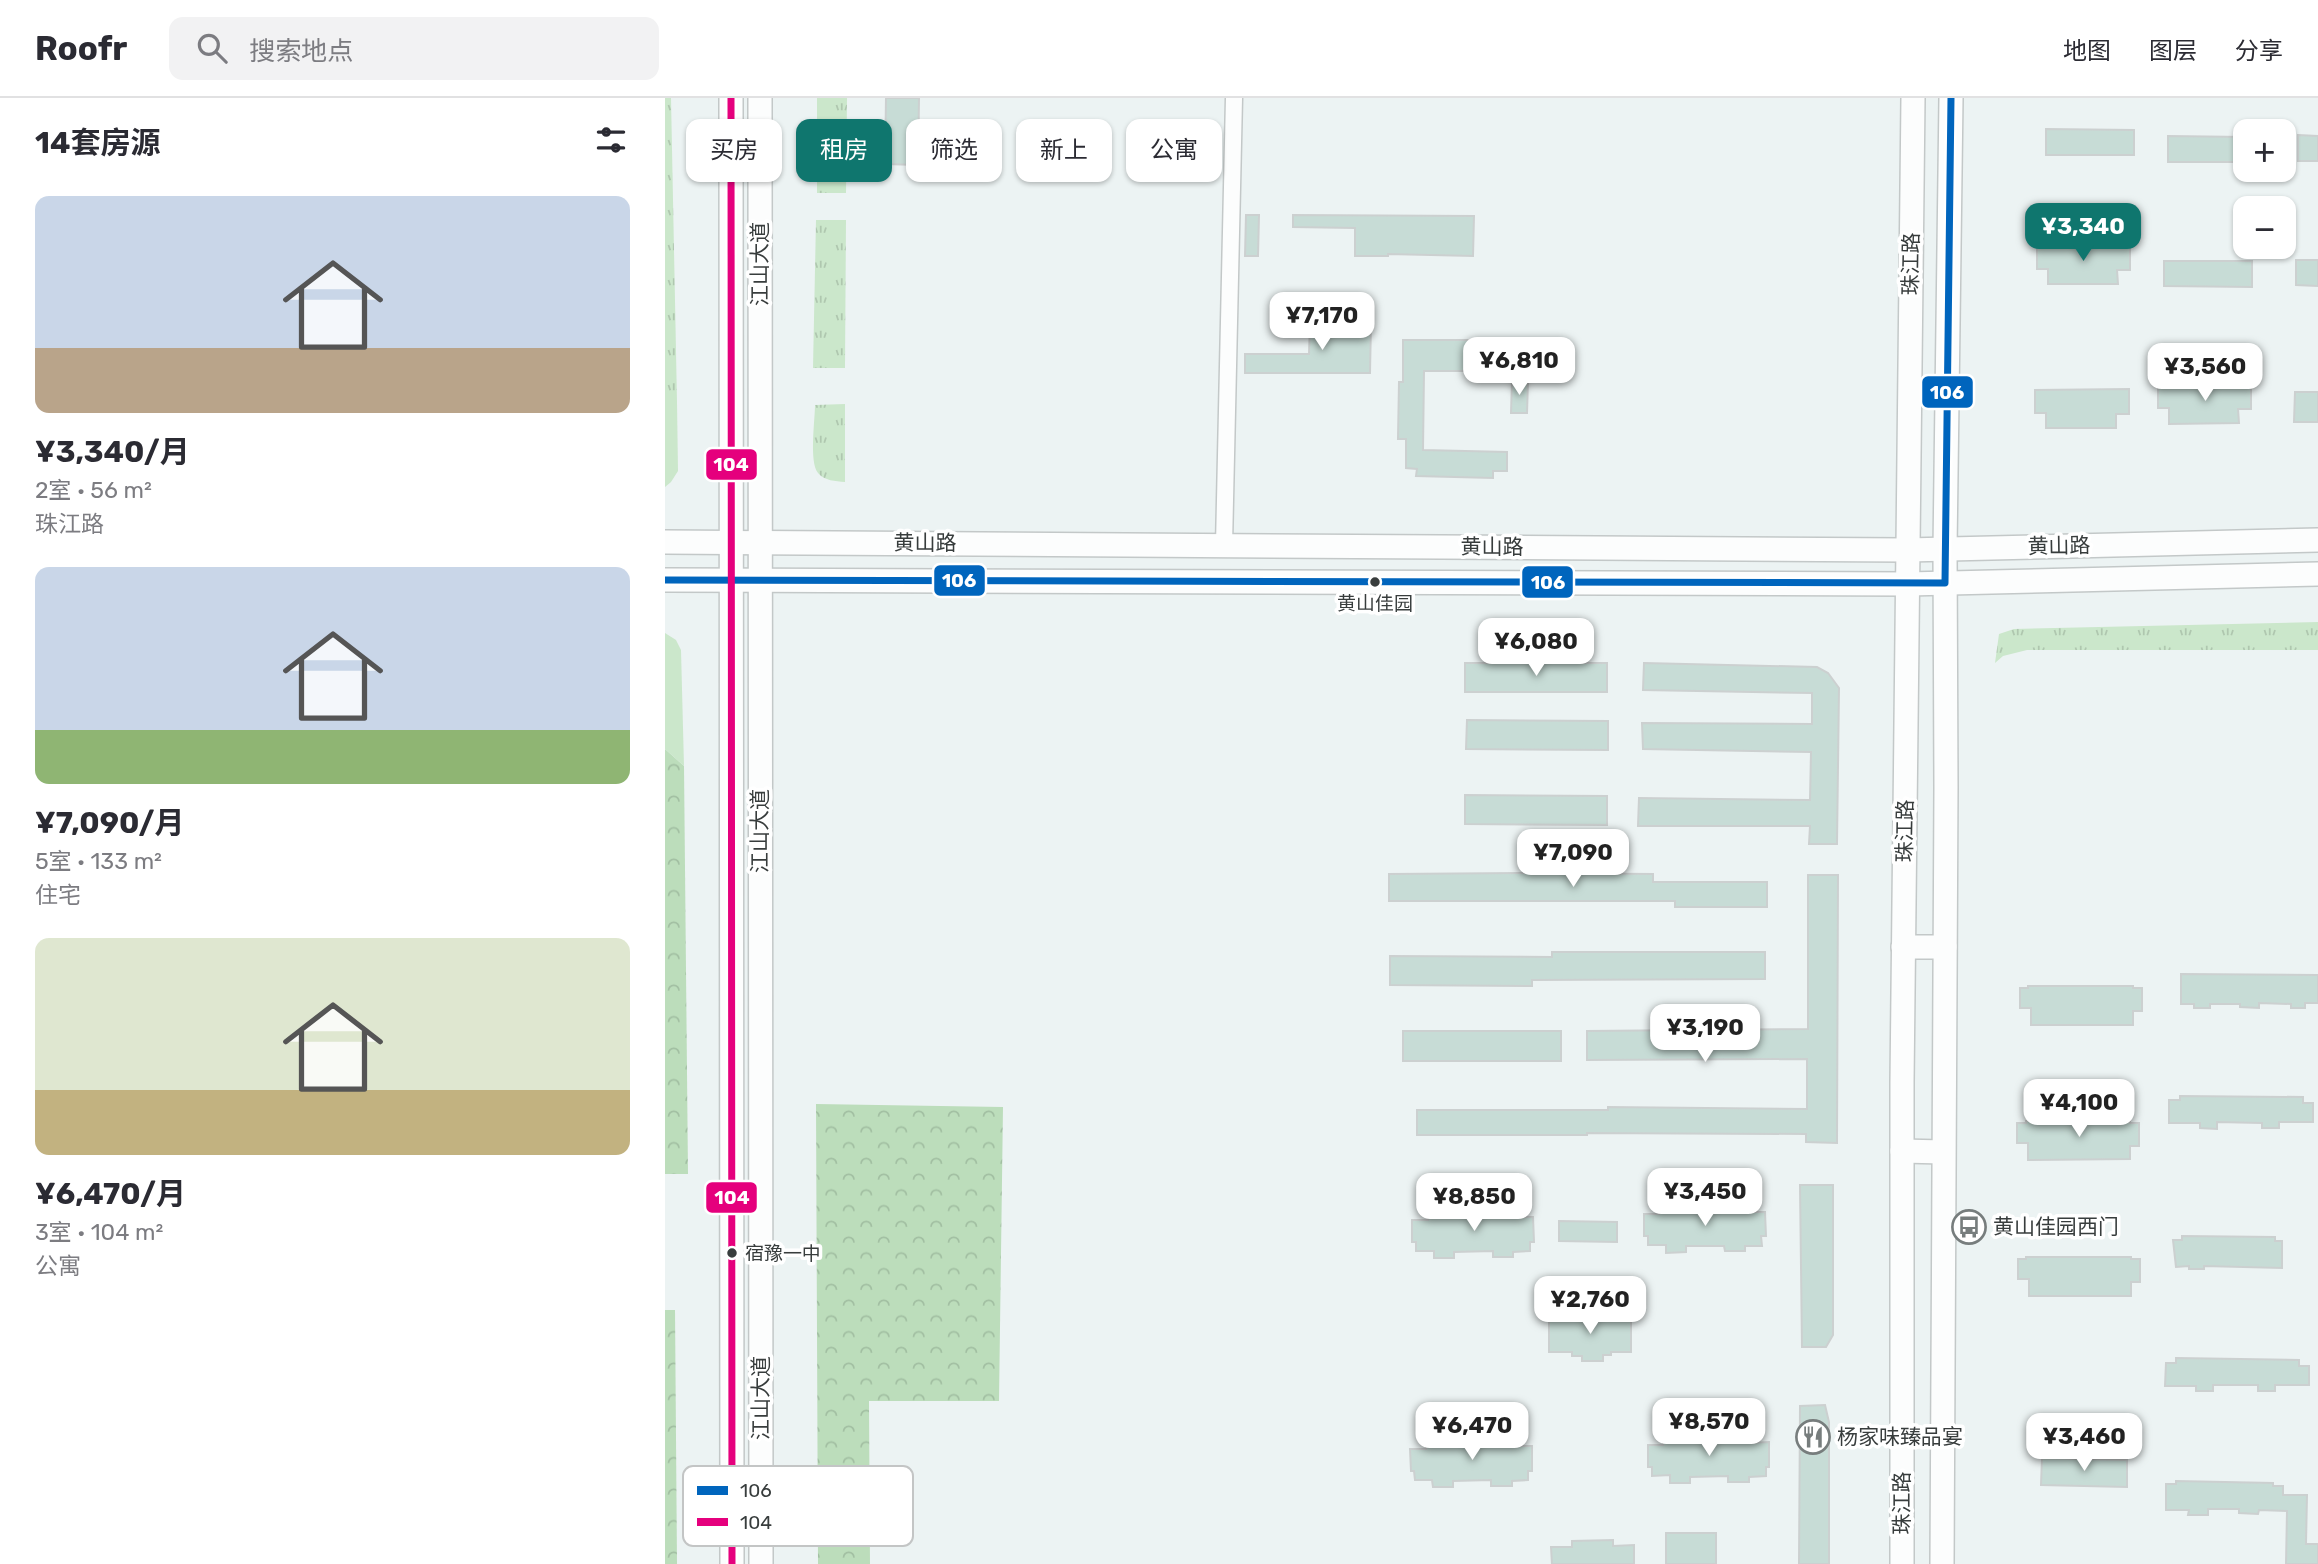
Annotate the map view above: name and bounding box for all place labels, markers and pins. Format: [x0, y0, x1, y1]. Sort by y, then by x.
pin: ¥3,340 [2026, 204, 2140, 263]
pin: ¥7,170 [1265, 292, 1379, 352]
pin: ¥6,810 [1462, 338, 1576, 397]
pin: ¥3,560 [2148, 344, 2262, 403]
marker: 黄山佳园 [1368, 575, 1382, 589]
place label: 黄山佳园 [1337, 592, 1413, 615]
pin: ¥6,080 [1479, 618, 1593, 678]
pin: ¥7,090 [1516, 830, 1630, 889]
pin: ¥3,190 [1648, 1004, 1762, 1064]
pin: ¥4,100 [2022, 1080, 2136, 1139]
pin: ¥3,450 [1648, 1168, 1762, 1228]
pin: ¥8,850 [1417, 1174, 1531, 1233]
bus stop icon: 黄山佳园西门 [1950, 1208, 1988, 1246]
place label: 黄山佳园西门 [1993, 1214, 2119, 1239]
place label: 宿豫一中 [745, 1242, 821, 1265]
marker: 宿豫一中 [725, 1246, 739, 1260]
pin: ¥2,760 [1533, 1276, 1647, 1336]
pin: ¥8,570 [1652, 1398, 1766, 1458]
pin: ¥6,470 [1415, 1402, 1529, 1462]
pin: ¥3,460 [2027, 1414, 2141, 1473]
restaurant icon: 杨家味臻品宴 [1794, 1418, 1832, 1456]
place label: 杨家味臻品宴 [1837, 1424, 1963, 1449]

